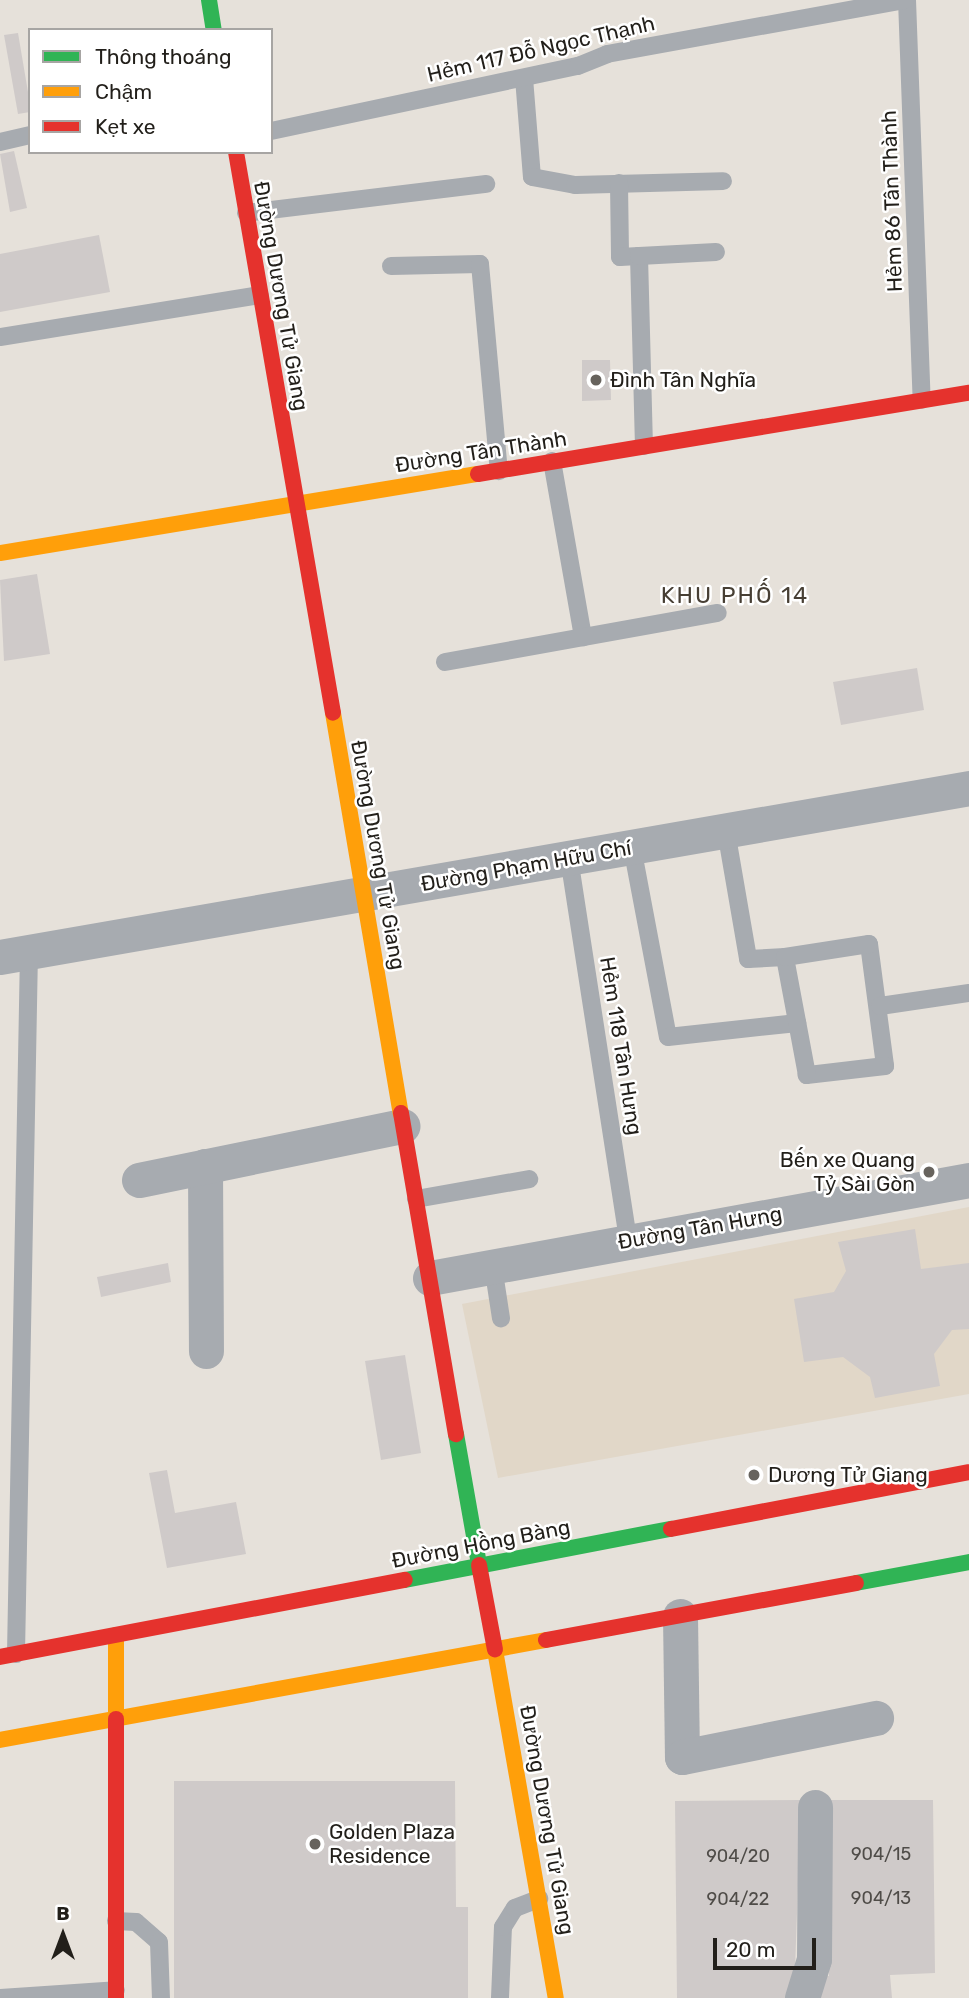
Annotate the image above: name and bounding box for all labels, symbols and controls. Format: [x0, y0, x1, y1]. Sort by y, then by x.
street label: Hẻm 117 Đỗ Ngọc Thạnh [424, 10, 658, 88]
legend [28, 28, 273, 154]
text: Thông thoáng [95, 44, 231, 69]
text: Chậm [95, 79, 152, 104]
street label: Hẻm 86 Tân Thành [876, 109, 908, 293]
text: Kẹt xe [95, 114, 155, 139]
street label: Đường Dương Tử Giang [248, 179, 314, 413]
place label: Đình Tân Nghĩa [610, 367, 757, 393]
marker: Đình Tân Nghĩa [588, 372, 604, 388]
street label: Đường Tân Thành [393, 426, 569, 478]
district label: KHU PHỐ 14 [662, 581, 808, 609]
street label: Đường Dương Tử Giang [345, 738, 411, 972]
street label: Đường Phạm Hữu Chí [419, 835, 633, 897]
street label: Hẻm 118 Tân Hưng [594, 955, 648, 1137]
place label: Bến xe Quang Tỷ Sài Gòn [780, 1147, 915, 1197]
marker: Bến xe Quang Tỷ Sài Gòn [921, 1164, 937, 1180]
street label: Đường Tân Hưng [616, 1201, 784, 1255]
place label: Dương Tử Giang [768, 1462, 928, 1488]
marker: Dương Tử Giang [746, 1467, 762, 1483]
street label: Đường Hồng Bàng [390, 1514, 572, 1574]
street label: Đường Dương Tử Giang [514, 1703, 580, 1937]
place label: Golden Plaza Residence [329, 1819, 455, 1869]
marker: Golden Plaza Residence [307, 1836, 323, 1852]
house number: 904/15 [851, 1843, 911, 1865]
house number: 904/20 [706, 1845, 770, 1867]
house number: 904/13 [851, 1887, 911, 1909]
house number: 904/22 [707, 1888, 769, 1910]
north arrow [28, 1900, 98, 1970]
text: B [56, 1902, 70, 1925]
scale bar [717, 1924, 820, 1968]
text: 20 m [726, 1937, 775, 1962]

